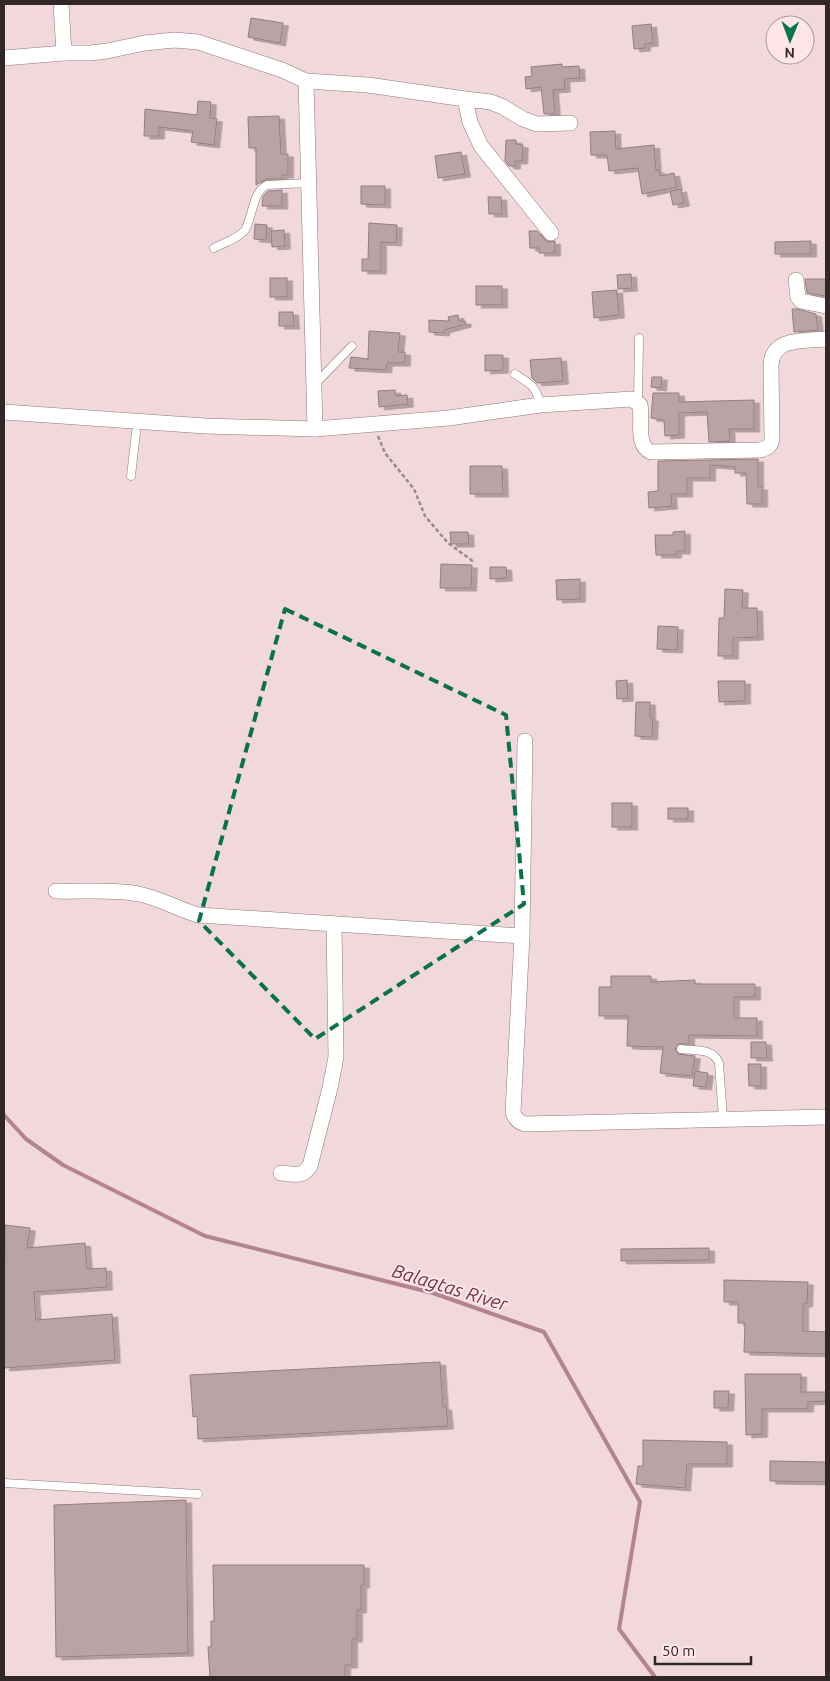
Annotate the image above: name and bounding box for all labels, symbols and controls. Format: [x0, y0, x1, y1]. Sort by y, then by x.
north arrow [765, 15, 815, 65]
text: N [784, 45, 795, 61]
water label: Balagtas River [389, 1259, 511, 1315]
scale bar [655, 1634, 751, 1666]
text: 50 m [662, 1642, 695, 1659]

